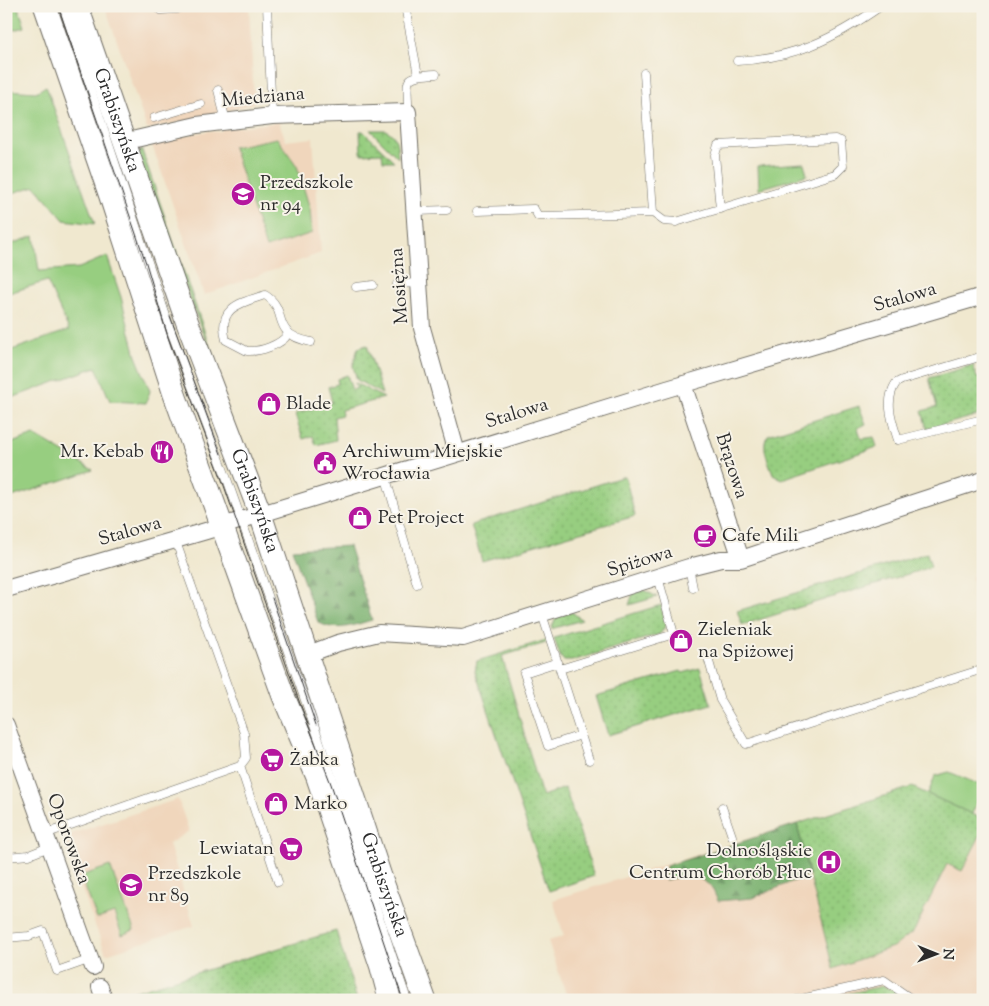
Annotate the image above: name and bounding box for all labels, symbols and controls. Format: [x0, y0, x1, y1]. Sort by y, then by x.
street label: Grabiszyńska [86, 64, 148, 176]
street label: Miedziana [220, 81, 306, 115]
place label: Przedszkole nr 94 [260, 170, 353, 219]
school or university icon: Przedszkole nr 94 [230, 181, 256, 207]
street label: Mosiężna [384, 247, 416, 325]
street label: Stalowa [870, 276, 940, 320]
shop icon: Blade [256, 391, 282, 417]
place label: Blade [286, 391, 331, 418]
street label: Stalowa [482, 392, 552, 436]
street label: Brązowa [708, 430, 754, 503]
place label: Mr. Kebab [60, 439, 144, 466]
restaurant icon: Mr. Kebab [149, 439, 175, 465]
place label: Archiwum Miejskie Wrocławia [342, 439, 503, 488]
street label: Grabiszyńska [223, 445, 286, 557]
public building icon: Archiwum Miejskie Wrocławia [312, 450, 338, 476]
shop icon: Pet Project [347, 505, 373, 531]
place label: Pet Project [378, 505, 465, 532]
street label: Stalowa [95, 510, 165, 554]
cafe icon: Cafe Mili [692, 523, 718, 549]
place label: Cafe Mili [722, 523, 798, 550]
street label: Spiżowa [604, 539, 676, 585]
place label: Zieleniak na Spiżowej [698, 617, 794, 666]
shop icon: Zieleniak na Spiżowej [668, 628, 694, 654]
supermarket icon: Żabka [259, 747, 285, 773]
place label: Żabka [290, 747, 339, 774]
street label: Oporowska [39, 790, 97, 888]
shop icon: Marko [263, 791, 289, 817]
place label: Marko [294, 791, 347, 818]
street label: Grabiszyńska [353, 829, 415, 941]
place label: Lewiatan [199, 836, 274, 863]
supermarket icon: Lewiatan [278, 836, 304, 862]
place label: Dolnośląskie Centrum Chorób Płuc [629, 838, 812, 887]
hospital icon: Dolnośląskie Centrum Chorób Płuc [816, 849, 842, 875]
place label: Przedszkole nr 89 [148, 861, 241, 910]
school or university icon: Przedszkole nr 89 [118, 872, 144, 898]
north arrow [912, 928, 962, 978]
text: N [937, 948, 957, 960]

